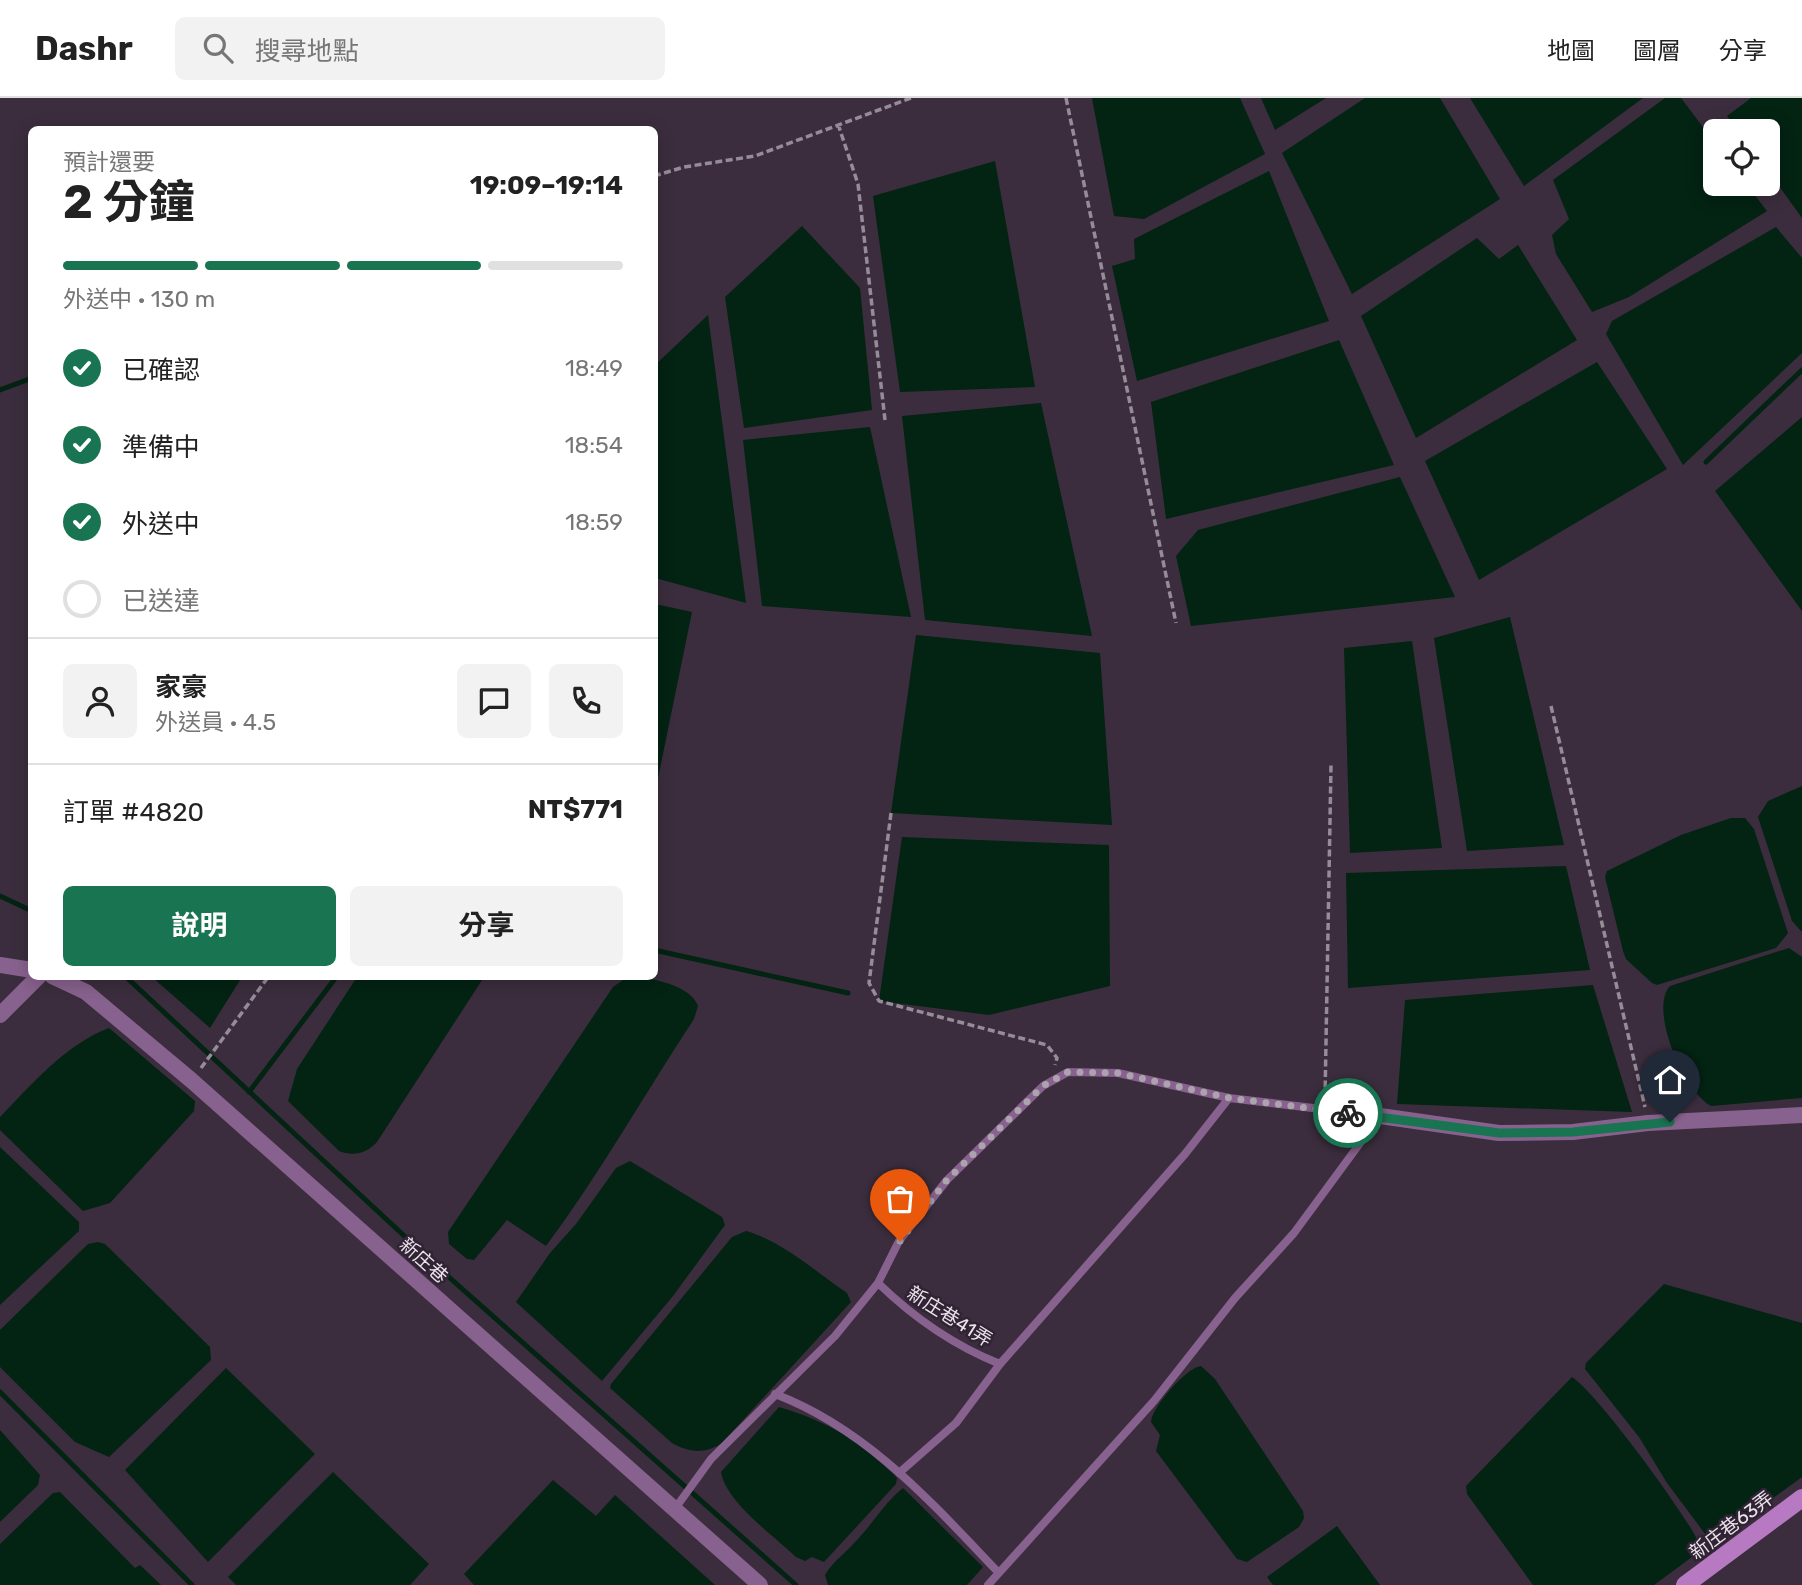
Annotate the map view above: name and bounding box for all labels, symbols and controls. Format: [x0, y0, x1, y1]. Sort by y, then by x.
search box [175, 17, 665, 80]
text: Dashr [35, 29, 133, 68]
icon: search [199, 29, 237, 67]
text: 搜尋地點 [255, 36, 359, 67]
text: 地圖 [1547, 37, 1595, 65]
text: 圖層 [1633, 37, 1681, 65]
text: 分享 [1719, 37, 1767, 65]
map controls [1703, 119, 1780, 196]
button: locate [1703, 119, 1780, 196]
text: 預計還要 [63, 148, 155, 176]
text: 19:09–19:14 [470, 170, 623, 201]
text: 2 分鐘 [63, 175, 195, 230]
text: 外送中 · 130 m [63, 285, 215, 313]
icon: check [63, 349, 101, 387]
text: 18:49 [565, 354, 623, 382]
text: 已確認 [122, 355, 200, 386]
icon: check [63, 426, 101, 464]
text: 18:54 [565, 431, 623, 459]
text: 準備中 [122, 432, 200, 463]
icon: check [63, 503, 101, 541]
text: 18:59 [565, 508, 623, 536]
text: 外送中 [122, 509, 200, 540]
text: 已送達 [122, 586, 200, 617]
button: person [63, 664, 137, 738]
button: chat [457, 664, 531, 738]
button: phone [549, 664, 623, 738]
text: 家豪 [155, 672, 207, 703]
text: 外送員 · 4.5 [155, 708, 276, 736]
text: NT$771 [528, 794, 623, 825]
text: 訂單 #4820 [63, 797, 204, 828]
button: 說明 [63, 886, 336, 966]
button: 分享 [350, 886, 623, 966]
pin [1640, 1050, 1700, 1122]
icon: home [1651, 1061, 1689, 1099]
courier [1313, 1078, 1383, 1148]
icon: bike [1329, 1094, 1367, 1132]
pin [870, 1169, 930, 1241]
icon: bag [881, 1180, 919, 1218]
street label: 新庄巷 [395, 1233, 453, 1288]
street label: 新庄巷41弄 [903, 1281, 996, 1351]
street label: 新庄巷63弄 [1685, 1486, 1778, 1564]

